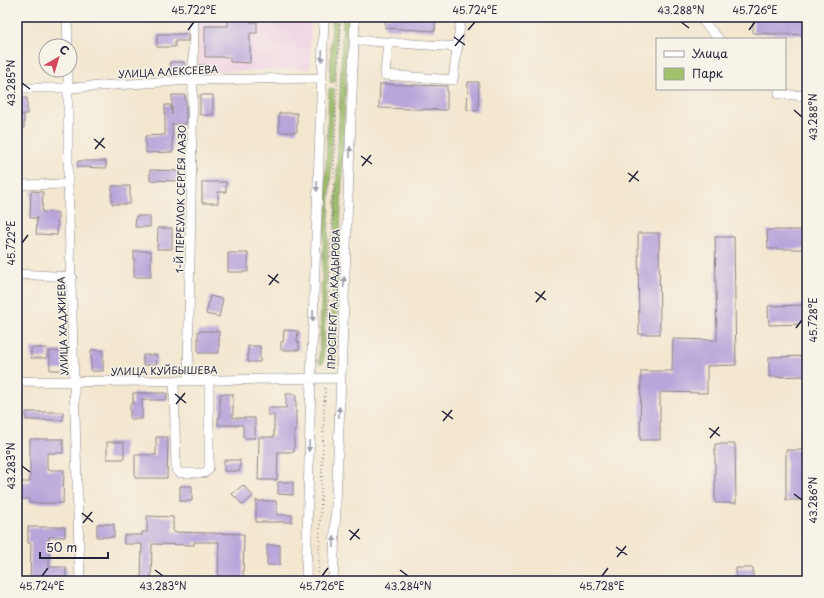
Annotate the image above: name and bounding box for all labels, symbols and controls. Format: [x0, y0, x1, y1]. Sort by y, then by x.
text: 45.722°E [171, 2, 217, 17]
text: 45.724°E [452, 2, 498, 17]
text: 43.288°N [657, 2, 705, 17]
text: 45.726°E [732, 2, 778, 17]
north arrow [38, 38, 78, 78]
legend [656, 38, 786, 90]
text: С [56, 40, 73, 59]
text: Улица [692, 44, 728, 62]
one-way arrow [319, 50, 326, 62]
text: 43.285°N [3, 60, 18, 106]
street label: УЛИЦА АЛЕКСЕЕВА [118, 61, 218, 81]
text: Парк [692, 64, 724, 82]
text: 43.288°N [805, 93, 820, 141]
street label: 1-Й ПЕРЕУЛОК СЕРГЕЯ ЛАЗО [171, 125, 189, 273]
one-way arrow [346, 146, 353, 158]
one-way arrow [314, 180, 321, 192]
text: 45.722°E [3, 220, 18, 266]
street label: ПРОСПЕКТ А.А.КАДЫРОВА [323, 229, 343, 369]
street label: УЛИЦА ХАДЖИЕВА [53, 276, 71, 376]
one-way arrow [341, 276, 348, 288]
text: 45.728°E [805, 297, 820, 343]
one-way arrow [310, 310, 316, 323]
street label: УЛИЦА КУЙБЫШЕВА [110, 362, 218, 378]
one-way arrow [336, 405, 342, 418]
one-way arrow [306, 440, 312, 453]
text: 43.283°N [3, 442, 18, 489]
text: 43.286°N [805, 476, 820, 523]
scale bar [40, 534, 108, 560]
one-way arrow [331, 535, 337, 548]
text: 50 m [46, 538, 77, 556]
text: 45.724°E [19, 578, 65, 593]
text: 43.283°N [140, 578, 187, 593]
text: 45.726°E [299, 578, 345, 593]
text: 43.284°N [384, 578, 432, 593]
text: 45.728°E [579, 578, 625, 593]

